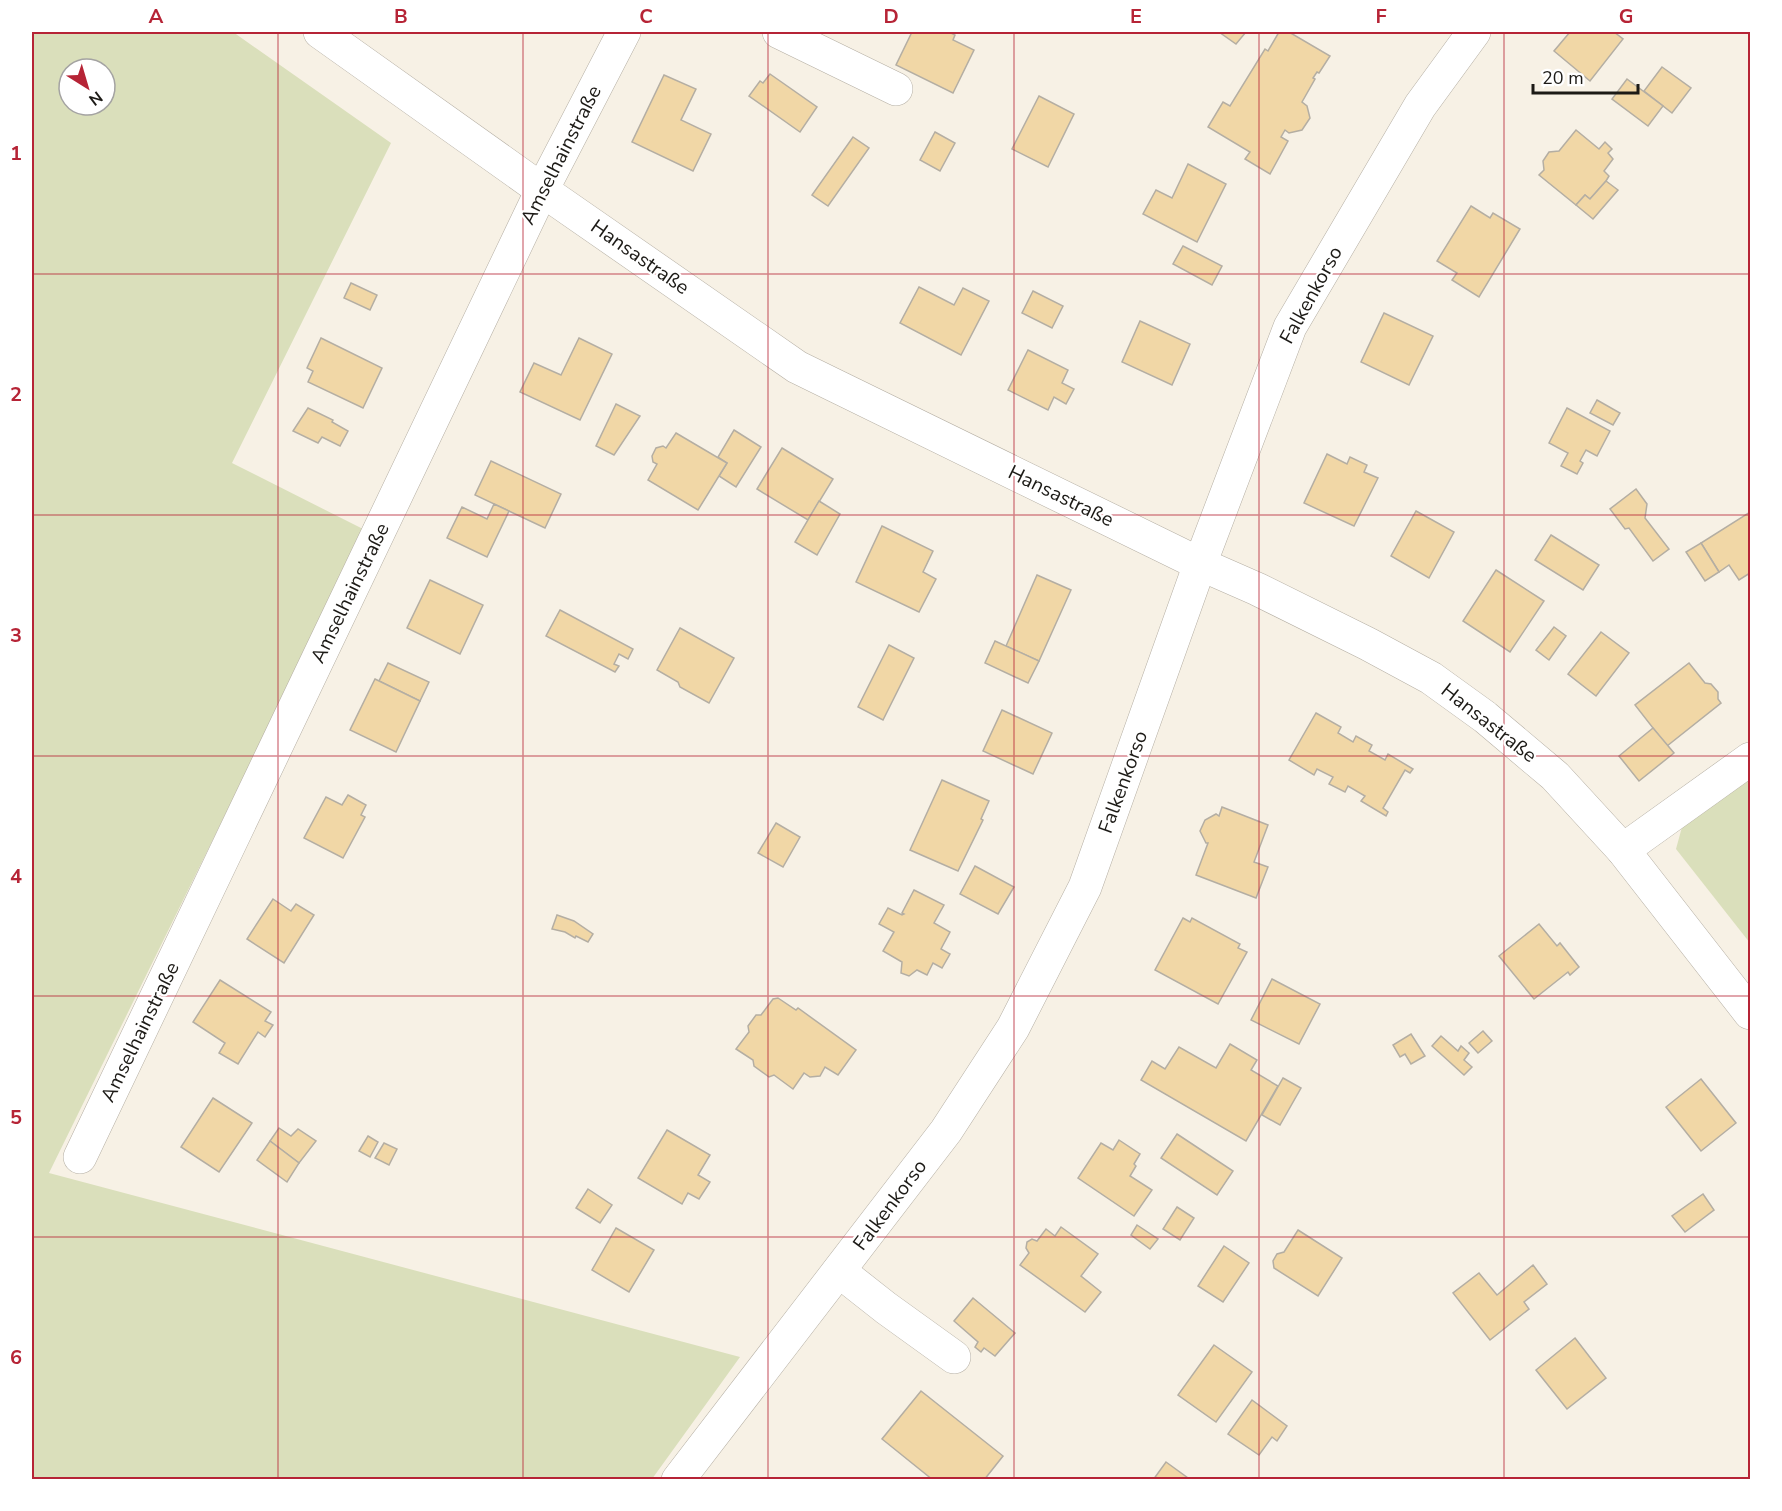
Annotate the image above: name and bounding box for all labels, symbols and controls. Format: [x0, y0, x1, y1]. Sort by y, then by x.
text: A [149, 3, 164, 30]
text: B [394, 3, 408, 30]
text: C [639, 3, 653, 30]
text: D [883, 3, 899, 30]
text: E [1130, 3, 1142, 30]
text: F [1375, 3, 1387, 30]
text: G [1619, 3, 1633, 30]
north arrow [57, 57, 117, 117]
scale bar [1533, 57, 1638, 95]
text: 20 m [1542, 66, 1584, 90]
street label: Amselhainstraße [514, 81, 608, 229]
text: N [84, 86, 107, 111]
text: 1 [10, 140, 22, 167]
street label: Hansastraße [585, 213, 695, 301]
street label: Falkenkorso [1273, 241, 1349, 349]
text: 2 [10, 381, 22, 408]
street label: Hansastraße [1004, 459, 1118, 533]
street label: Amselhainstraße [304, 518, 396, 668]
text: 3 [10, 622, 22, 649]
street label: Hansastraße [1436, 677, 1542, 769]
street label: Falkenkorso [1092, 727, 1154, 837]
text: 4 [10, 863, 22, 890]
street label: Amselhainstraße [94, 957, 186, 1107]
text: 5 [10, 1104, 22, 1131]
street label: Falkenkorso [847, 1154, 933, 1256]
text: 6 [10, 1344, 22, 1371]

